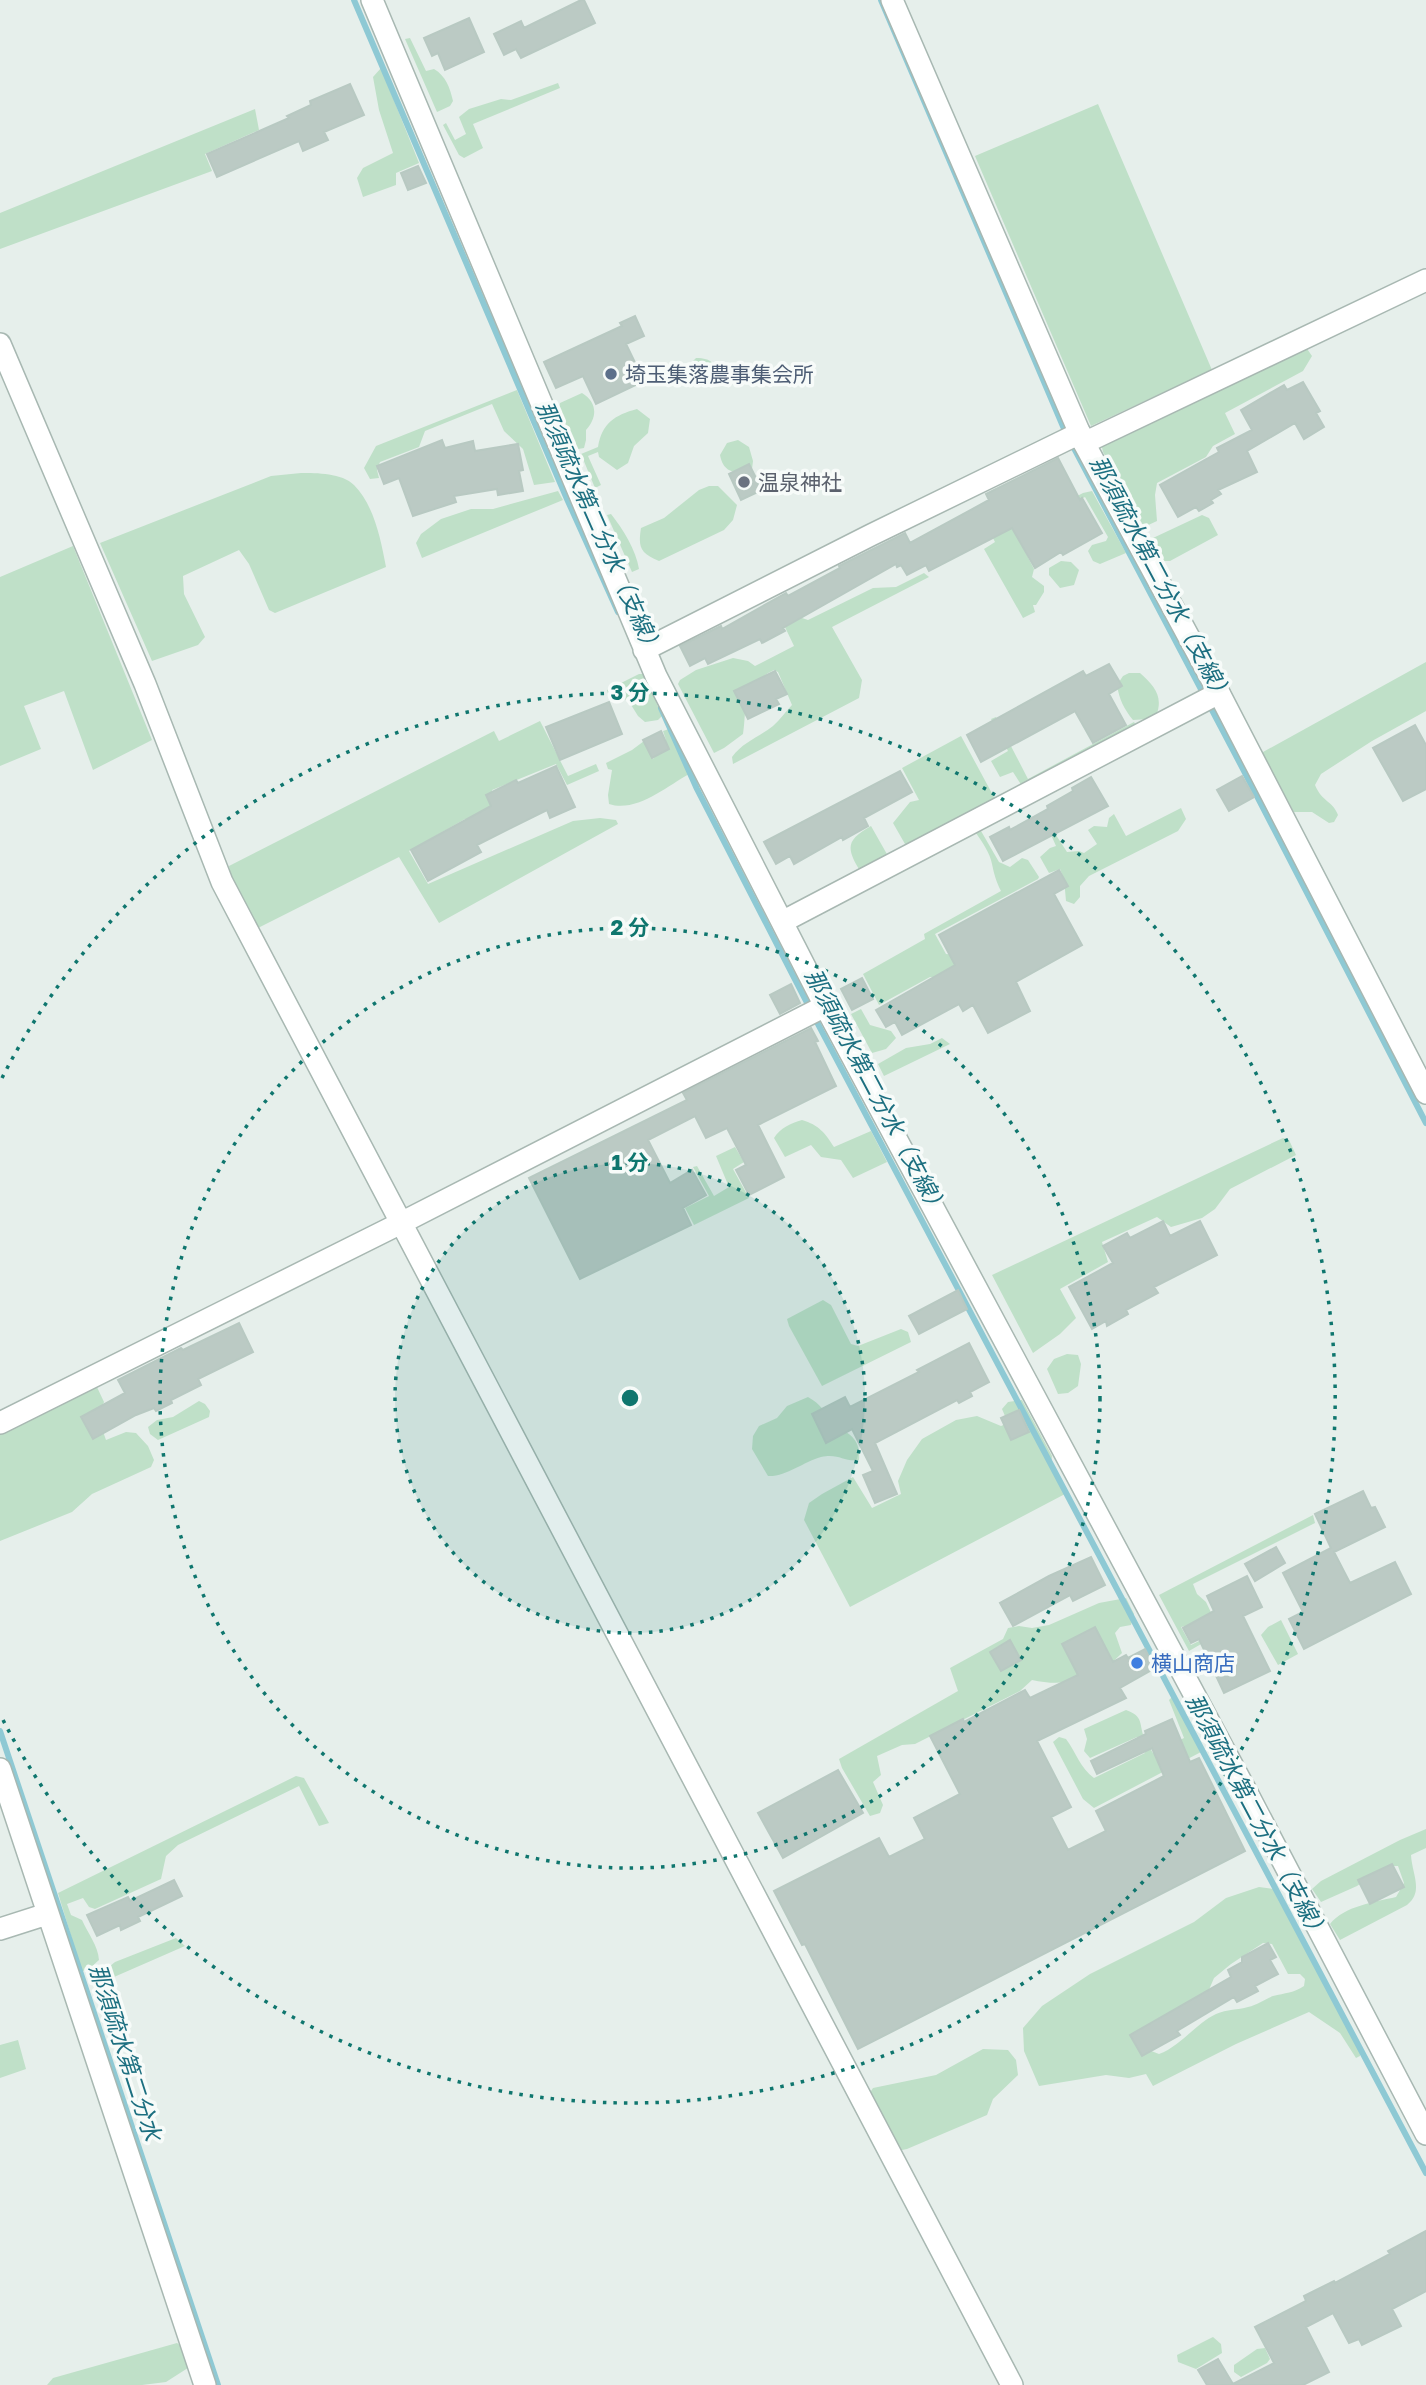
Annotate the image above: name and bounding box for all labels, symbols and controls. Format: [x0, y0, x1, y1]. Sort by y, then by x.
place label: 埼玉集落農事集会所 [625, 361, 814, 387]
marker: 埼玉集落農事集会所 [603, 366, 619, 382]
water label: 那須疏水第二分水（支線） [531, 396, 669, 660]
water label: 那須疏水第二分水（支線） [1085, 451, 1239, 707]
place label: 温泉神社 [758, 469, 842, 495]
marker: 温泉神社 [736, 474, 752, 490]
text: 3 分 [610, 679, 650, 705]
text: 2 分 [610, 914, 650, 940]
water label: 那須疏水第二分水（支線） [800, 964, 954, 1220]
text: 1 分 [611, 1149, 649, 1175]
centre of rings [618, 1386, 642, 1410]
place label: 横山商店 [1151, 1650, 1235, 1676]
marker: 横山商店 [1129, 1655, 1145, 1671]
water label: 那須疏水第二分水（支線） [1181, 1689, 1335, 1945]
water label: 那須疏水第二分水 [84, 1960, 169, 2147]

